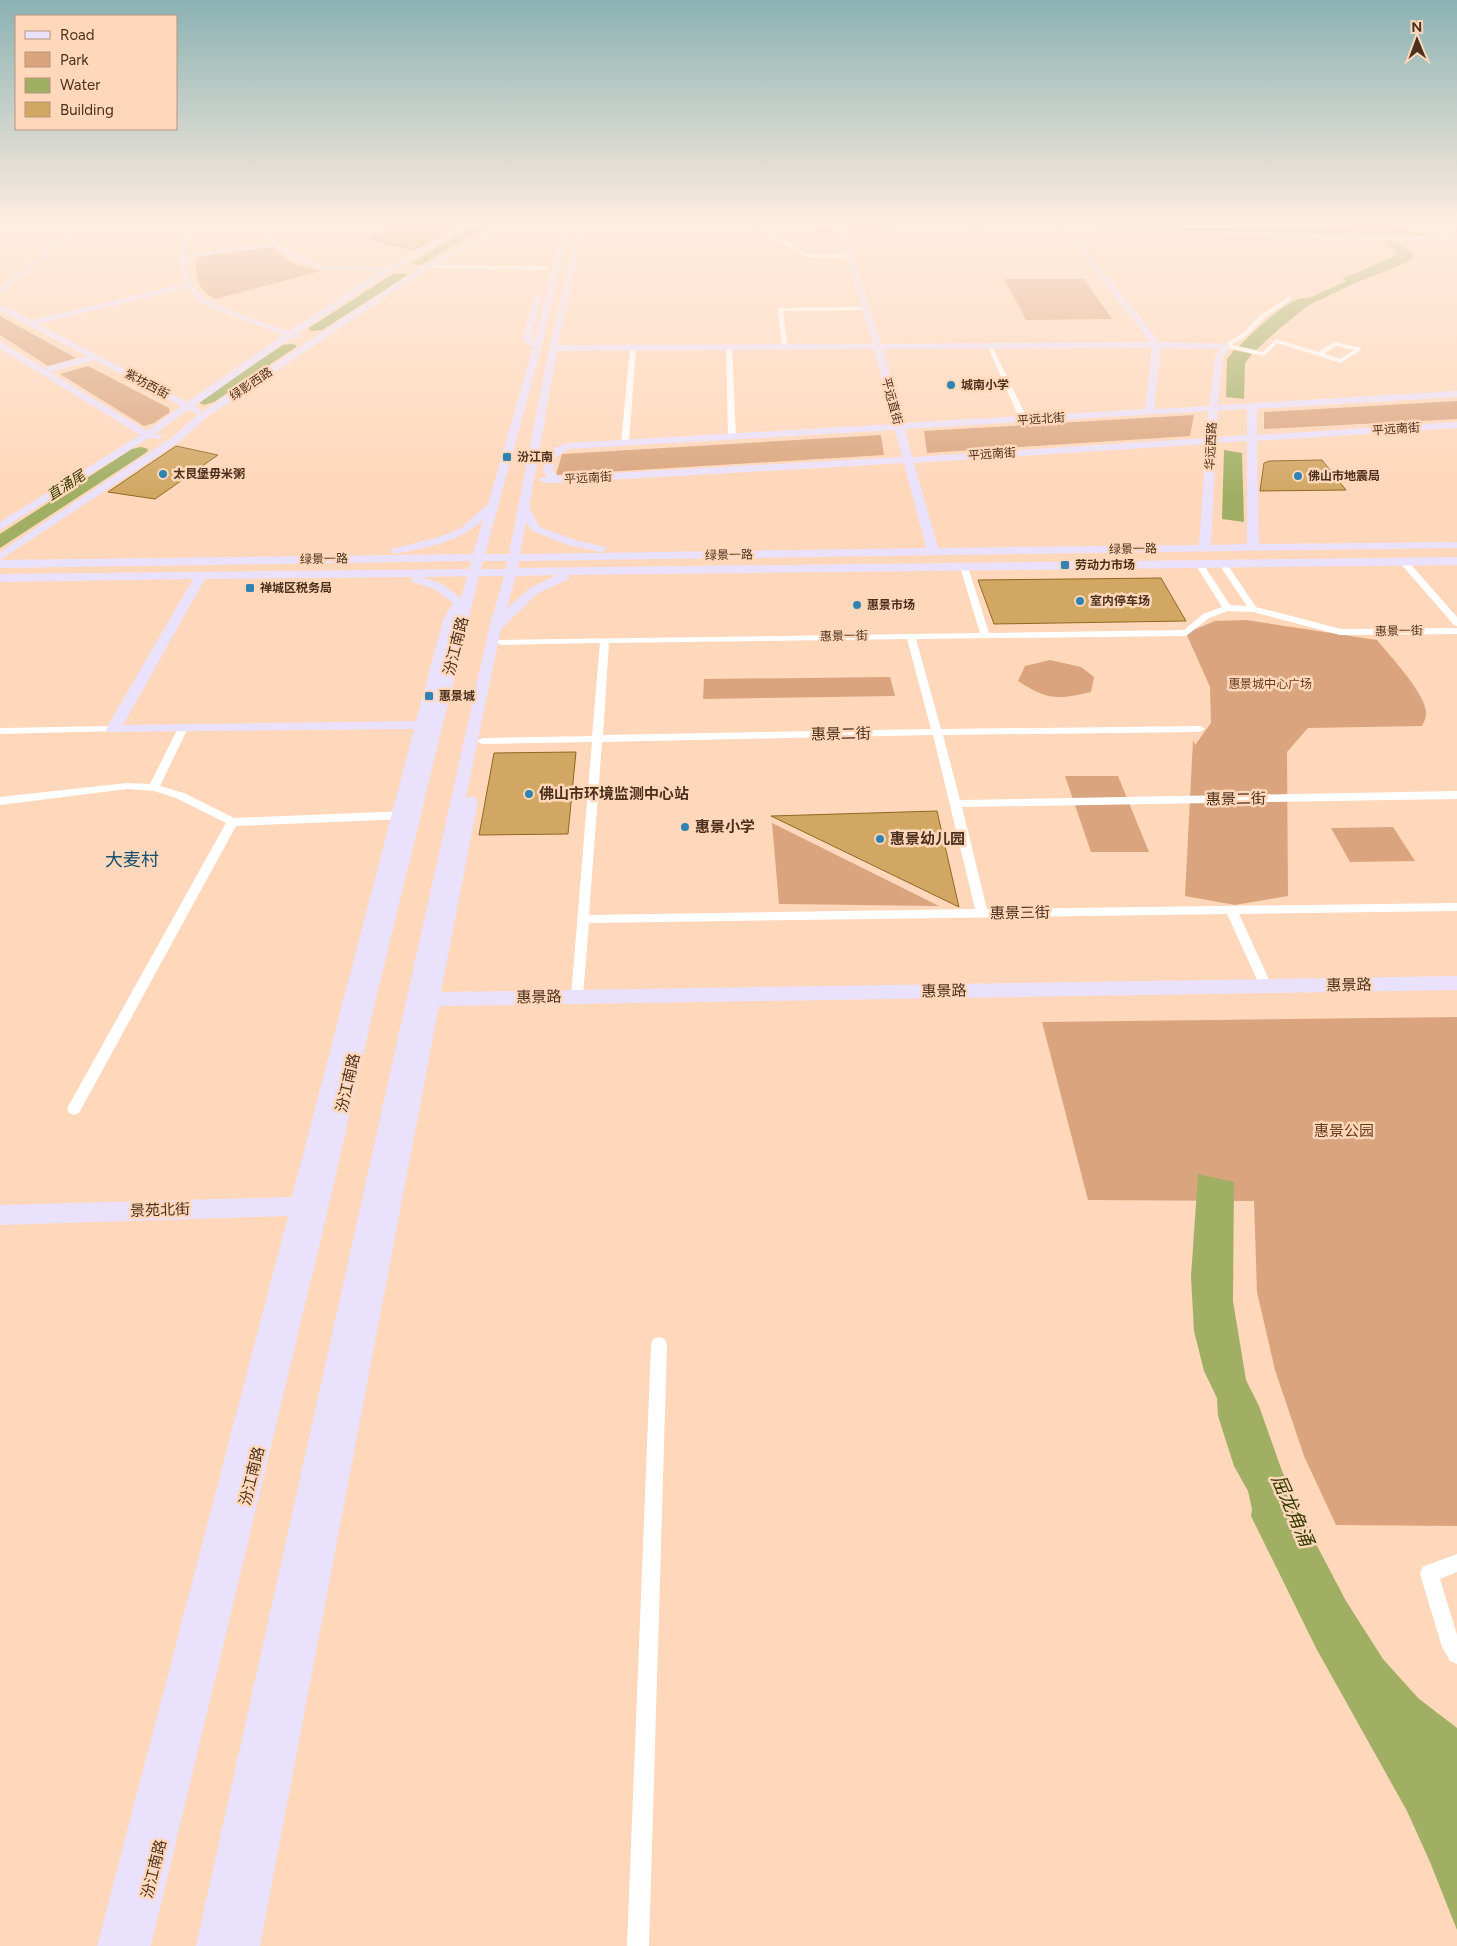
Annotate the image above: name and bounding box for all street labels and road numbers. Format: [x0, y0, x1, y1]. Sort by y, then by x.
street label: 绿影西路 [227, 365, 275, 403]
street label: 紫坊西街 [123, 367, 171, 401]
street label: 平远直街 [879, 376, 905, 426]
street label: 平远北街 [1017, 410, 1065, 428]
street label: 平远南街 [1372, 420, 1420, 438]
street label: 华远西路 [1203, 422, 1219, 470]
street label: 平远南街 [968, 445, 1016, 463]
street label: 平远南街 [564, 470, 612, 486]
street label: 绿景一路 [1109, 542, 1157, 556]
street label: 绿景一路 [705, 548, 753, 562]
street label: 绿景一路 [300, 552, 348, 566]
street label: 汾江南路 [440, 615, 472, 677]
street label: 惠景一街 [1375, 624, 1423, 638]
street label: 惠景一街 [820, 629, 868, 643]
street label: 惠景二街 [811, 724, 871, 744]
street label: 惠景二街 [1206, 789, 1266, 809]
street label: 惠景三街 [990, 903, 1050, 923]
street label: 惠景路 [1326, 976, 1372, 994]
street label: 惠景路 [921, 982, 967, 1000]
street label: 惠景路 [516, 988, 562, 1006]
street label: 汾江南路 [332, 1052, 364, 1114]
street label: 景苑北街 [130, 1200, 190, 1220]
street label: 汾江南路 [236, 1445, 268, 1507]
street label: 汾江南路 [138, 1838, 170, 1900]

